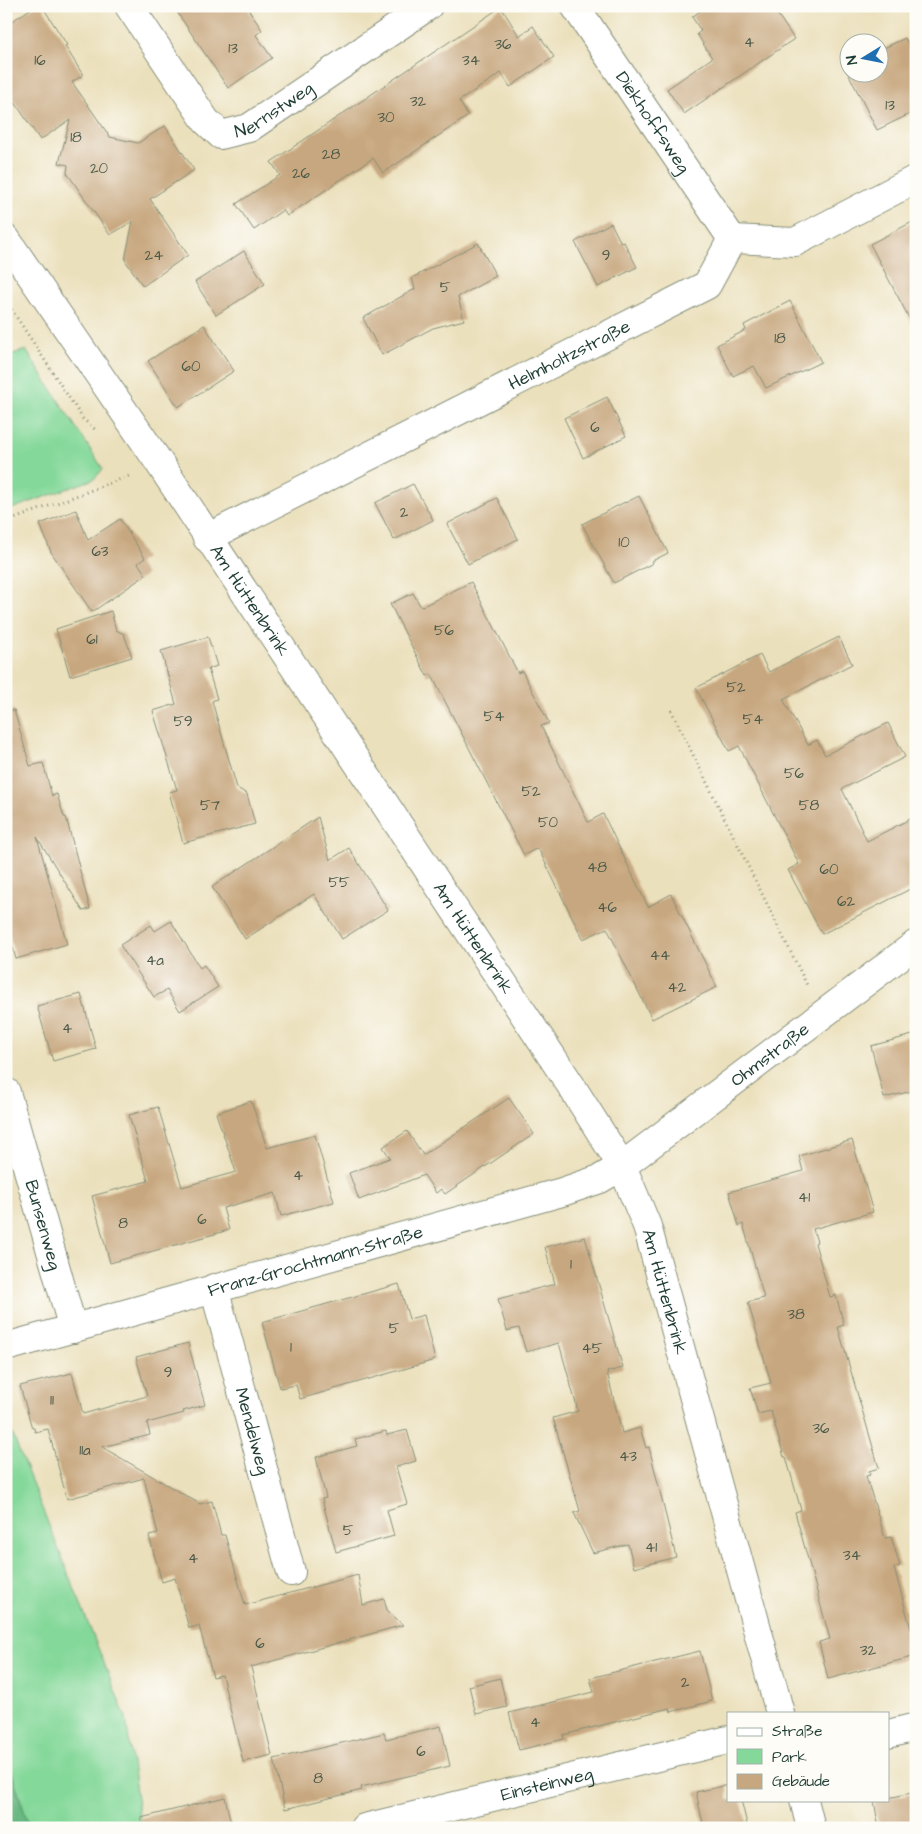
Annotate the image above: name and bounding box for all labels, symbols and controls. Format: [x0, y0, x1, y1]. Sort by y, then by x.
house number: 4 [744, 32, 754, 53]
north arrow [840, 32, 890, 82]
house number: 36 [494, 34, 512, 55]
house number: 13 [228, 38, 238, 59]
house number: 16 [34, 50, 46, 71]
house number: 34 [462, 50, 480, 71]
text: N [842, 54, 863, 66]
street label: Diekhoffsweg [610, 66, 697, 179]
street label: Nernstweg [232, 75, 319, 144]
house number: 32 [410, 91, 427, 112]
house number: 13 [885, 95, 895, 116]
house number: 30 [377, 107, 395, 128]
house number: 18 [70, 127, 82, 148]
house number: 28 [322, 144, 340, 165]
house number: 20 [90, 158, 109, 179]
house number: 26 [292, 163, 311, 184]
house number: 24 [145, 245, 163, 266]
house number: 9 [602, 245, 610, 266]
house number: 5 [440, 277, 451, 298]
street label: Helmholtzstraße [504, 313, 635, 396]
house number: 18 [774, 328, 786, 349]
house number: 60 [182, 356, 201, 377]
house number: 6 [590, 417, 600, 438]
house number: 2 [400, 502, 409, 523]
house number: 10 [618, 532, 630, 553]
street label: Am Hüttenbrink [204, 540, 296, 661]
house number: 63 [91, 541, 109, 562]
house number: 56 [434, 620, 455, 641]
house number: 61 [86, 629, 98, 650]
house number: 52 [726, 677, 746, 698]
house number: 54 [484, 706, 504, 727]
house number: 54 [743, 709, 763, 730]
house number: 59 [173, 711, 193, 732]
house number: 56 [784, 763, 805, 784]
house number: 52 [521, 781, 541, 802]
house number: 57 [200, 795, 220, 816]
house number: 58 [799, 795, 819, 816]
house number: 50 [538, 812, 559, 833]
house number: 48 [587, 857, 607, 878]
house number: 60 [820, 859, 839, 880]
house number: 55 [328, 872, 350, 893]
street label: Am Hüttenbrink [427, 877, 519, 999]
house number: 62 [837, 891, 855, 912]
house number: 46 [597, 897, 617, 918]
house number: 44 [650, 945, 670, 966]
house number: 4a [146, 950, 164, 971]
house number: 42 [668, 977, 687, 998]
street label: Ohmstraße [725, 1016, 815, 1092]
house number: 4 [62, 1018, 72, 1039]
house number: 4 [293, 1165, 303, 1186]
street label: Bunsenweg [19, 1177, 68, 1273]
house number: 41 [798, 1187, 810, 1208]
house number: 6 [197, 1209, 207, 1230]
house number: 8 [118, 1213, 128, 1234]
street label: Franz-Grochtmann-Straße [205, 1219, 426, 1303]
street label: Am Hüttenbrink [636, 1226, 694, 1357]
house number: 1 [570, 1254, 572, 1275]
house number: 38 [787, 1304, 805, 1325]
house number: 5 [389, 1318, 400, 1339]
house number: 1 [290, 1337, 292, 1358]
house number: 45 [582, 1338, 603, 1359]
house number: 9 [164, 1362, 172, 1383]
street label: Mendelweg [229, 1385, 276, 1477]
house number: 11 [50, 1390, 54, 1411]
house number: 36 [812, 1418, 830, 1439]
house number: 11a [79, 1440, 91, 1461]
house number: 43 [619, 1446, 637, 1467]
house number: 5 [343, 1520, 354, 1541]
house number: 41 [645, 1537, 657, 1558]
house number: 34 [843, 1545, 861, 1566]
house number: 4 [188, 1548, 198, 1569]
house number: 6 [255, 1633, 265, 1654]
house number: 32 [860, 1640, 877, 1661]
house number: 2 [681, 1672, 690, 1693]
house number: 4 [530, 1712, 540, 1733]
legend [727, 1712, 890, 1802]
text: Straße [772, 1721, 822, 1742]
house number: 6 [416, 1741, 426, 1762]
text: Park [772, 1747, 807, 1768]
street label: Einsteinweg [498, 1761, 595, 1807]
house number: 8 [313, 1768, 323, 1789]
text: Gebäude [772, 1771, 830, 1792]

